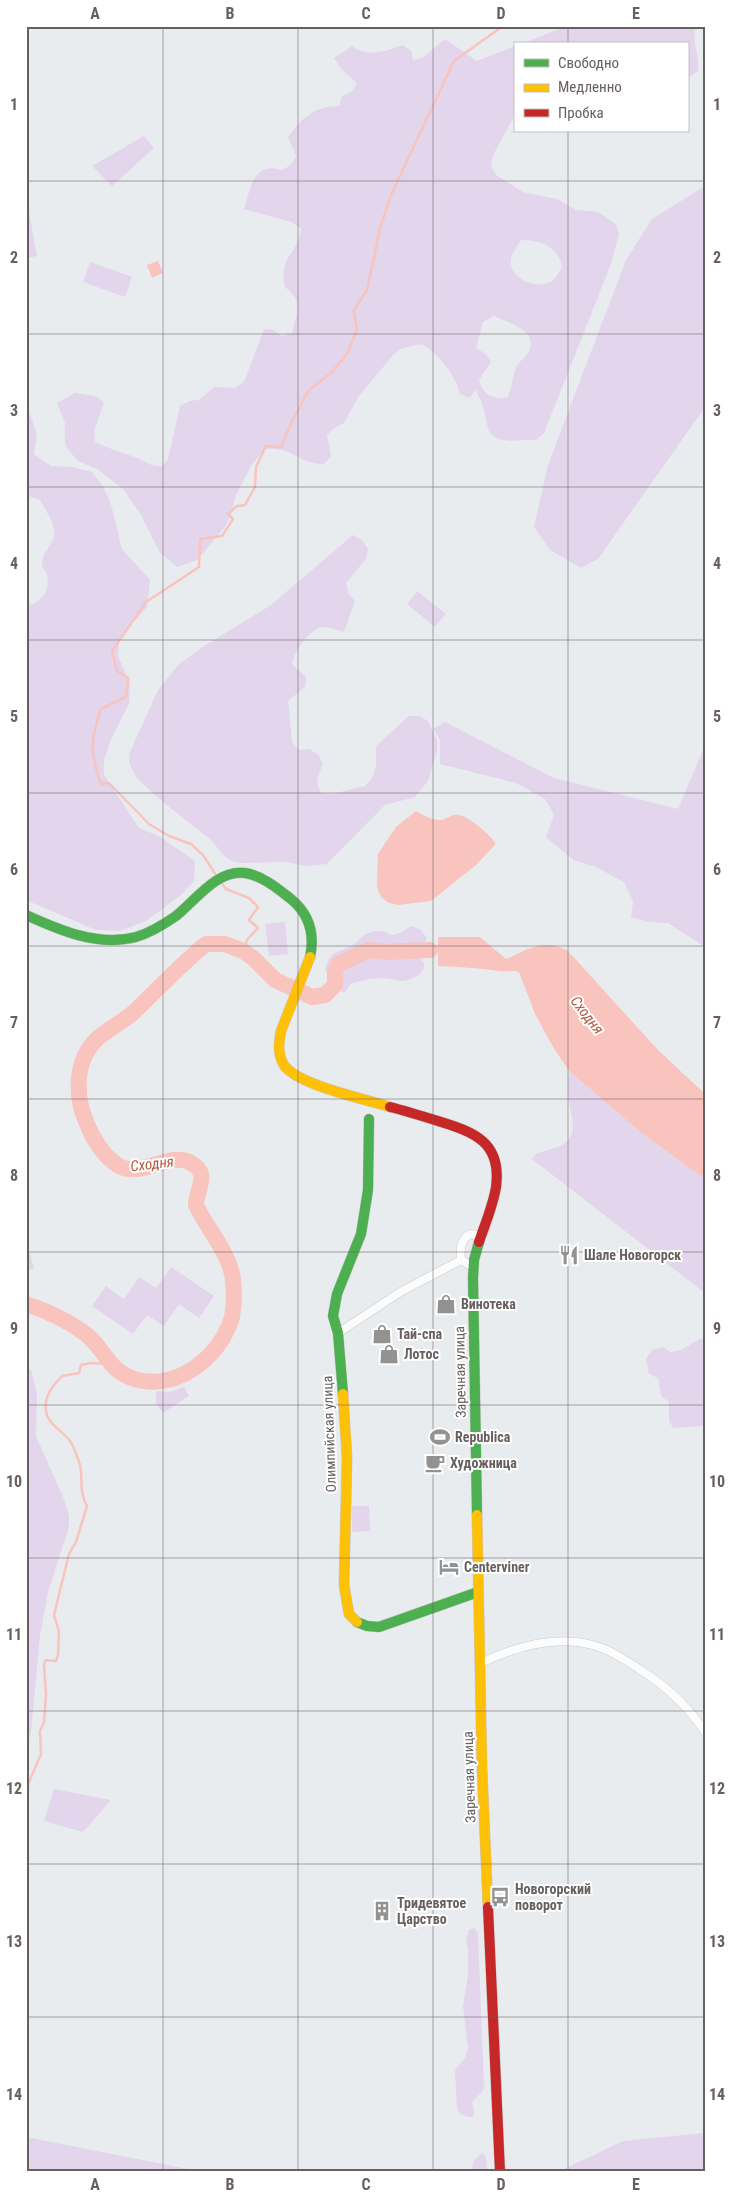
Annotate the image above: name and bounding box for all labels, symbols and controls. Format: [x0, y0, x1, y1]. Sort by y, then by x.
text: A [90, 4, 100, 23]
text: B [226, 4, 235, 23]
text: C [361, 4, 371, 23]
text: D [496, 4, 506, 23]
text: E [632, 4, 640, 23]
legend [514, 42, 688, 132]
text: Свободно [558, 54, 619, 72]
text: Медленно [558, 78, 622, 96]
text: 1 [10, 95, 18, 114]
text: 1 [713, 95, 721, 114]
text: Пробка [558, 104, 604, 122]
text: 2 [10, 248, 18, 267]
text: 2 [713, 248, 721, 267]
text: 3 [10, 401, 18, 420]
text: 3 [713, 401, 721, 420]
text: 4 [10, 554, 18, 573]
text: 4 [713, 554, 721, 573]
text: 5 [10, 707, 18, 726]
text: 5 [713, 707, 721, 726]
text: 6 [10, 860, 18, 879]
text: 6 [713, 860, 721, 879]
water label: Сходня [567, 992, 607, 1038]
text: 7 [10, 1013, 18, 1032]
text: 7 [713, 1013, 721, 1032]
water label: Сходня [129, 1152, 175, 1176]
text: 8 [10, 1166, 18, 1185]
text: 8 [713, 1166, 721, 1185]
restaurant icon: Шале Новогорск [558, 1244, 580, 1266]
place label: Шале Новогорск [584, 1247, 681, 1263]
shop icon: Винотека [435, 1293, 457, 1315]
place label: Винотека [461, 1296, 516, 1312]
text: 9 [10, 1319, 18, 1338]
text: 9 [713, 1319, 721, 1338]
shop icon: Тай-спа [371, 1323, 393, 1345]
place label: Тай-спа [397, 1326, 443, 1342]
street label: Заречная улица [451, 1326, 469, 1418]
shop icon: Лотос [378, 1343, 400, 1365]
place label: Лотос [404, 1346, 439, 1362]
street label: Олимпийская улица [319, 1375, 339, 1493]
sports icon: Republica [429, 1426, 451, 1448]
place label: Republica [455, 1429, 511, 1445]
cafe icon: Художница [424, 1452, 446, 1474]
place label: Художница [450, 1455, 517, 1471]
text: 10 [6, 1472, 22, 1491]
text: 10 [709, 1472, 725, 1491]
hotel icon: Centerviner [438, 1556, 460, 1578]
place label: Centerviner [464, 1559, 530, 1575]
text: 11 [6, 1625, 22, 1644]
text: 11 [709, 1625, 725, 1644]
street label: Заречная улица [459, 1731, 479, 1823]
text: 12 [6, 1779, 22, 1798]
text: 12 [709, 1779, 725, 1798]
place label: Новогорский поворот [515, 1881, 591, 1913]
bus stop icon: Новогорский поворот [489, 1886, 511, 1908]
place label: Тридевятое Царство [397, 1895, 467, 1927]
building icon: Тридевятое Царство [371, 1900, 393, 1922]
text: 13 [6, 1932, 22, 1951]
text: 13 [709, 1932, 725, 1951]
text: 14 [6, 2085, 22, 2104]
text: 14 [709, 2085, 725, 2104]
text: A [90, 2175, 100, 2194]
text: B [226, 2175, 235, 2194]
text: C [361, 2175, 371, 2194]
text: D [496, 2175, 506, 2194]
text: E [632, 2175, 640, 2194]

